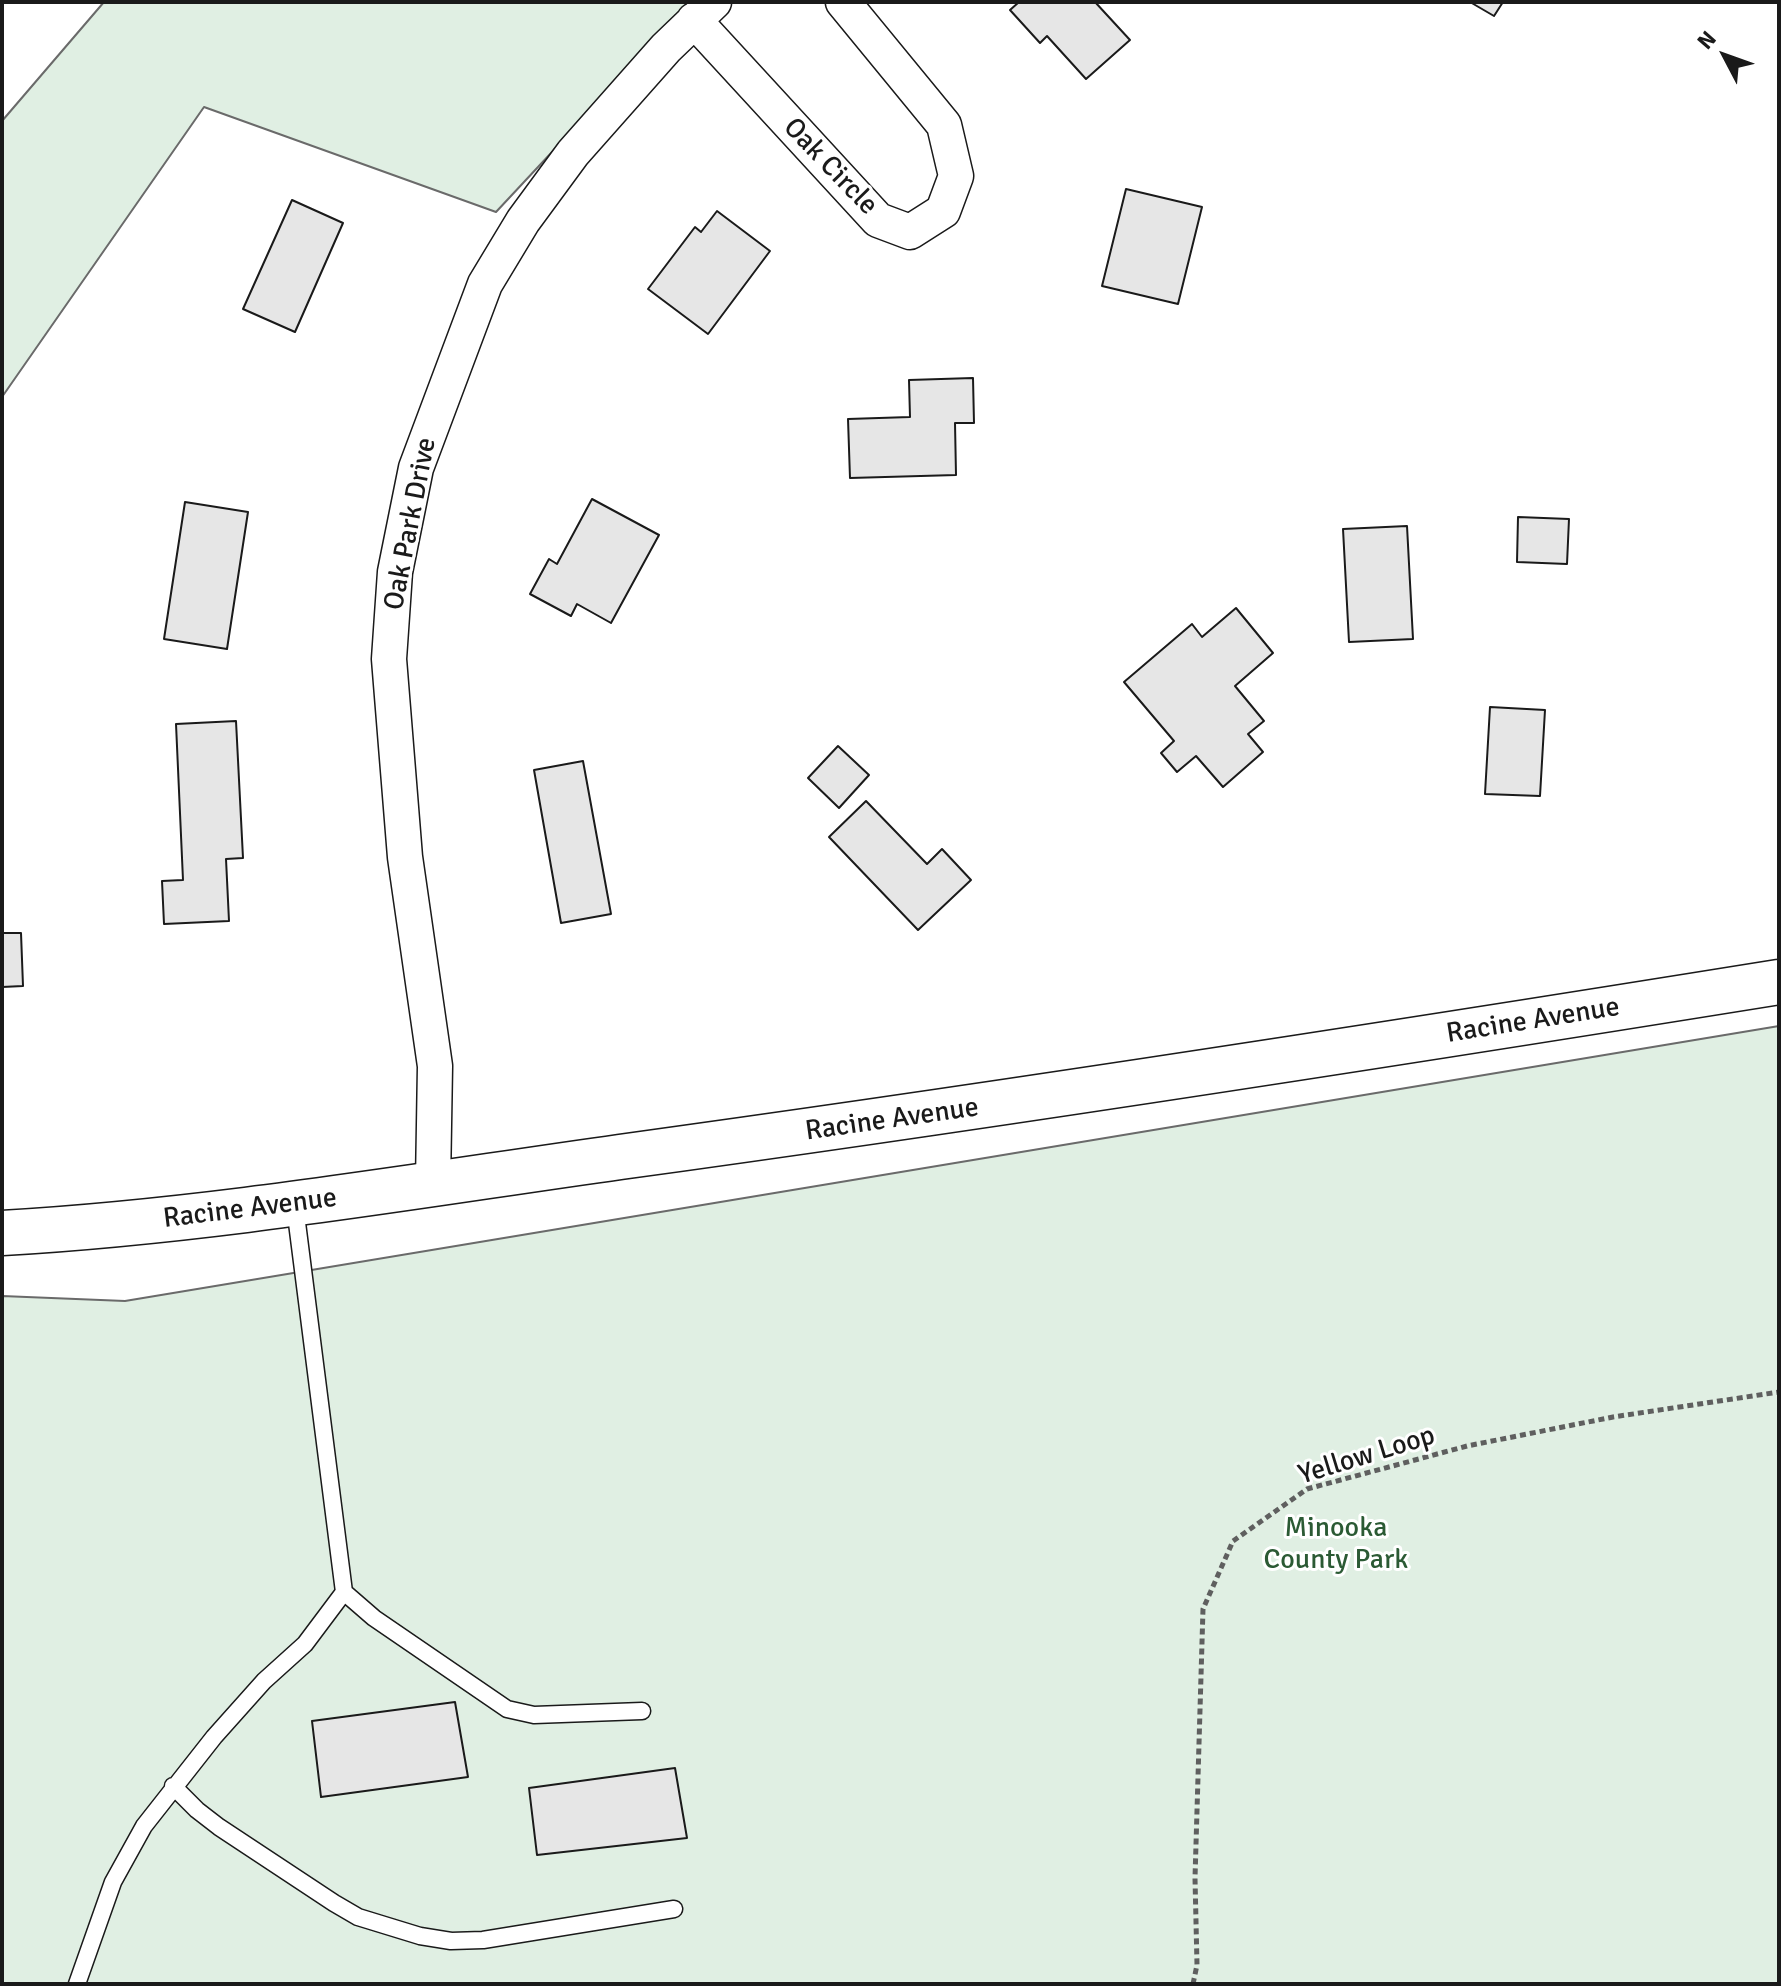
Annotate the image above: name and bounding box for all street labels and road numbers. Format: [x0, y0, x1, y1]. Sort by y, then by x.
street label: Oak Circle [776, 111, 884, 223]
street label: Oak Park Drive [378, 435, 444, 613]
street label: Racine Avenue [1444, 991, 1622, 1051]
street label: Racine Avenue [803, 1091, 981, 1149]
street label: Racine Avenue [161, 1182, 339, 1236]
street label: Yellow Loop [1295, 1419, 1439, 1493]

